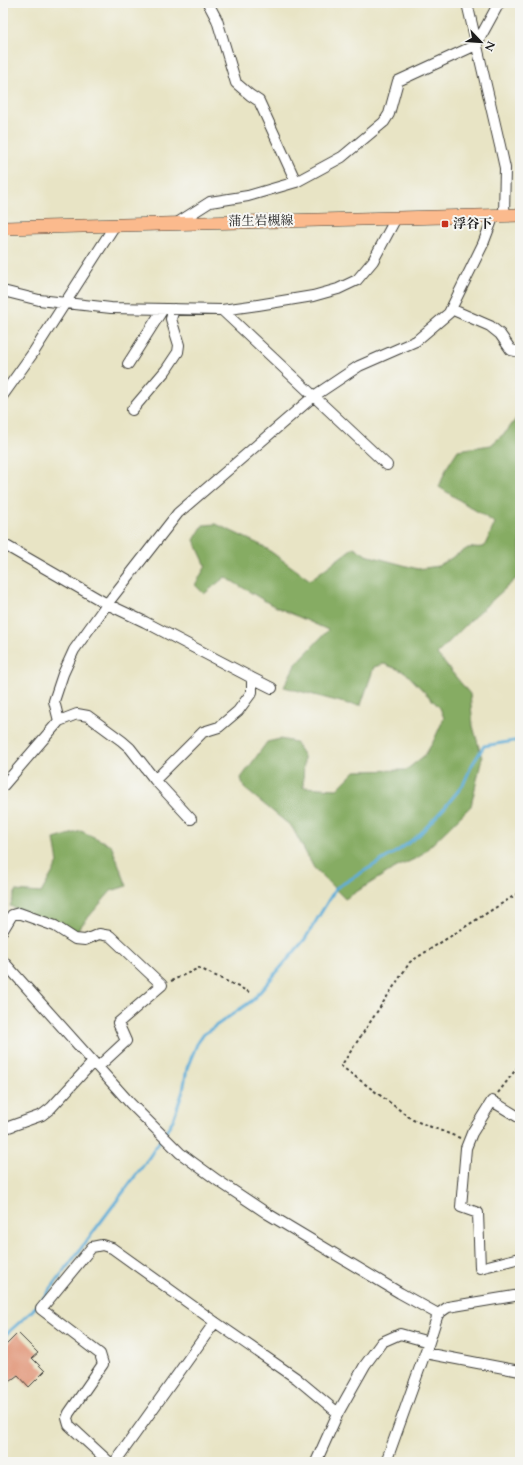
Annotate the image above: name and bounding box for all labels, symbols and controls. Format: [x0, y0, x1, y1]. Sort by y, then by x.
north arrow [461, 22, 501, 62]
text: N [481, 39, 498, 54]
street label: 蒲生岩槻線 [228, 211, 294, 231]
place label: 浮谷下 [453, 215, 492, 233]
marker: 浮谷下 [440, 219, 450, 229]

